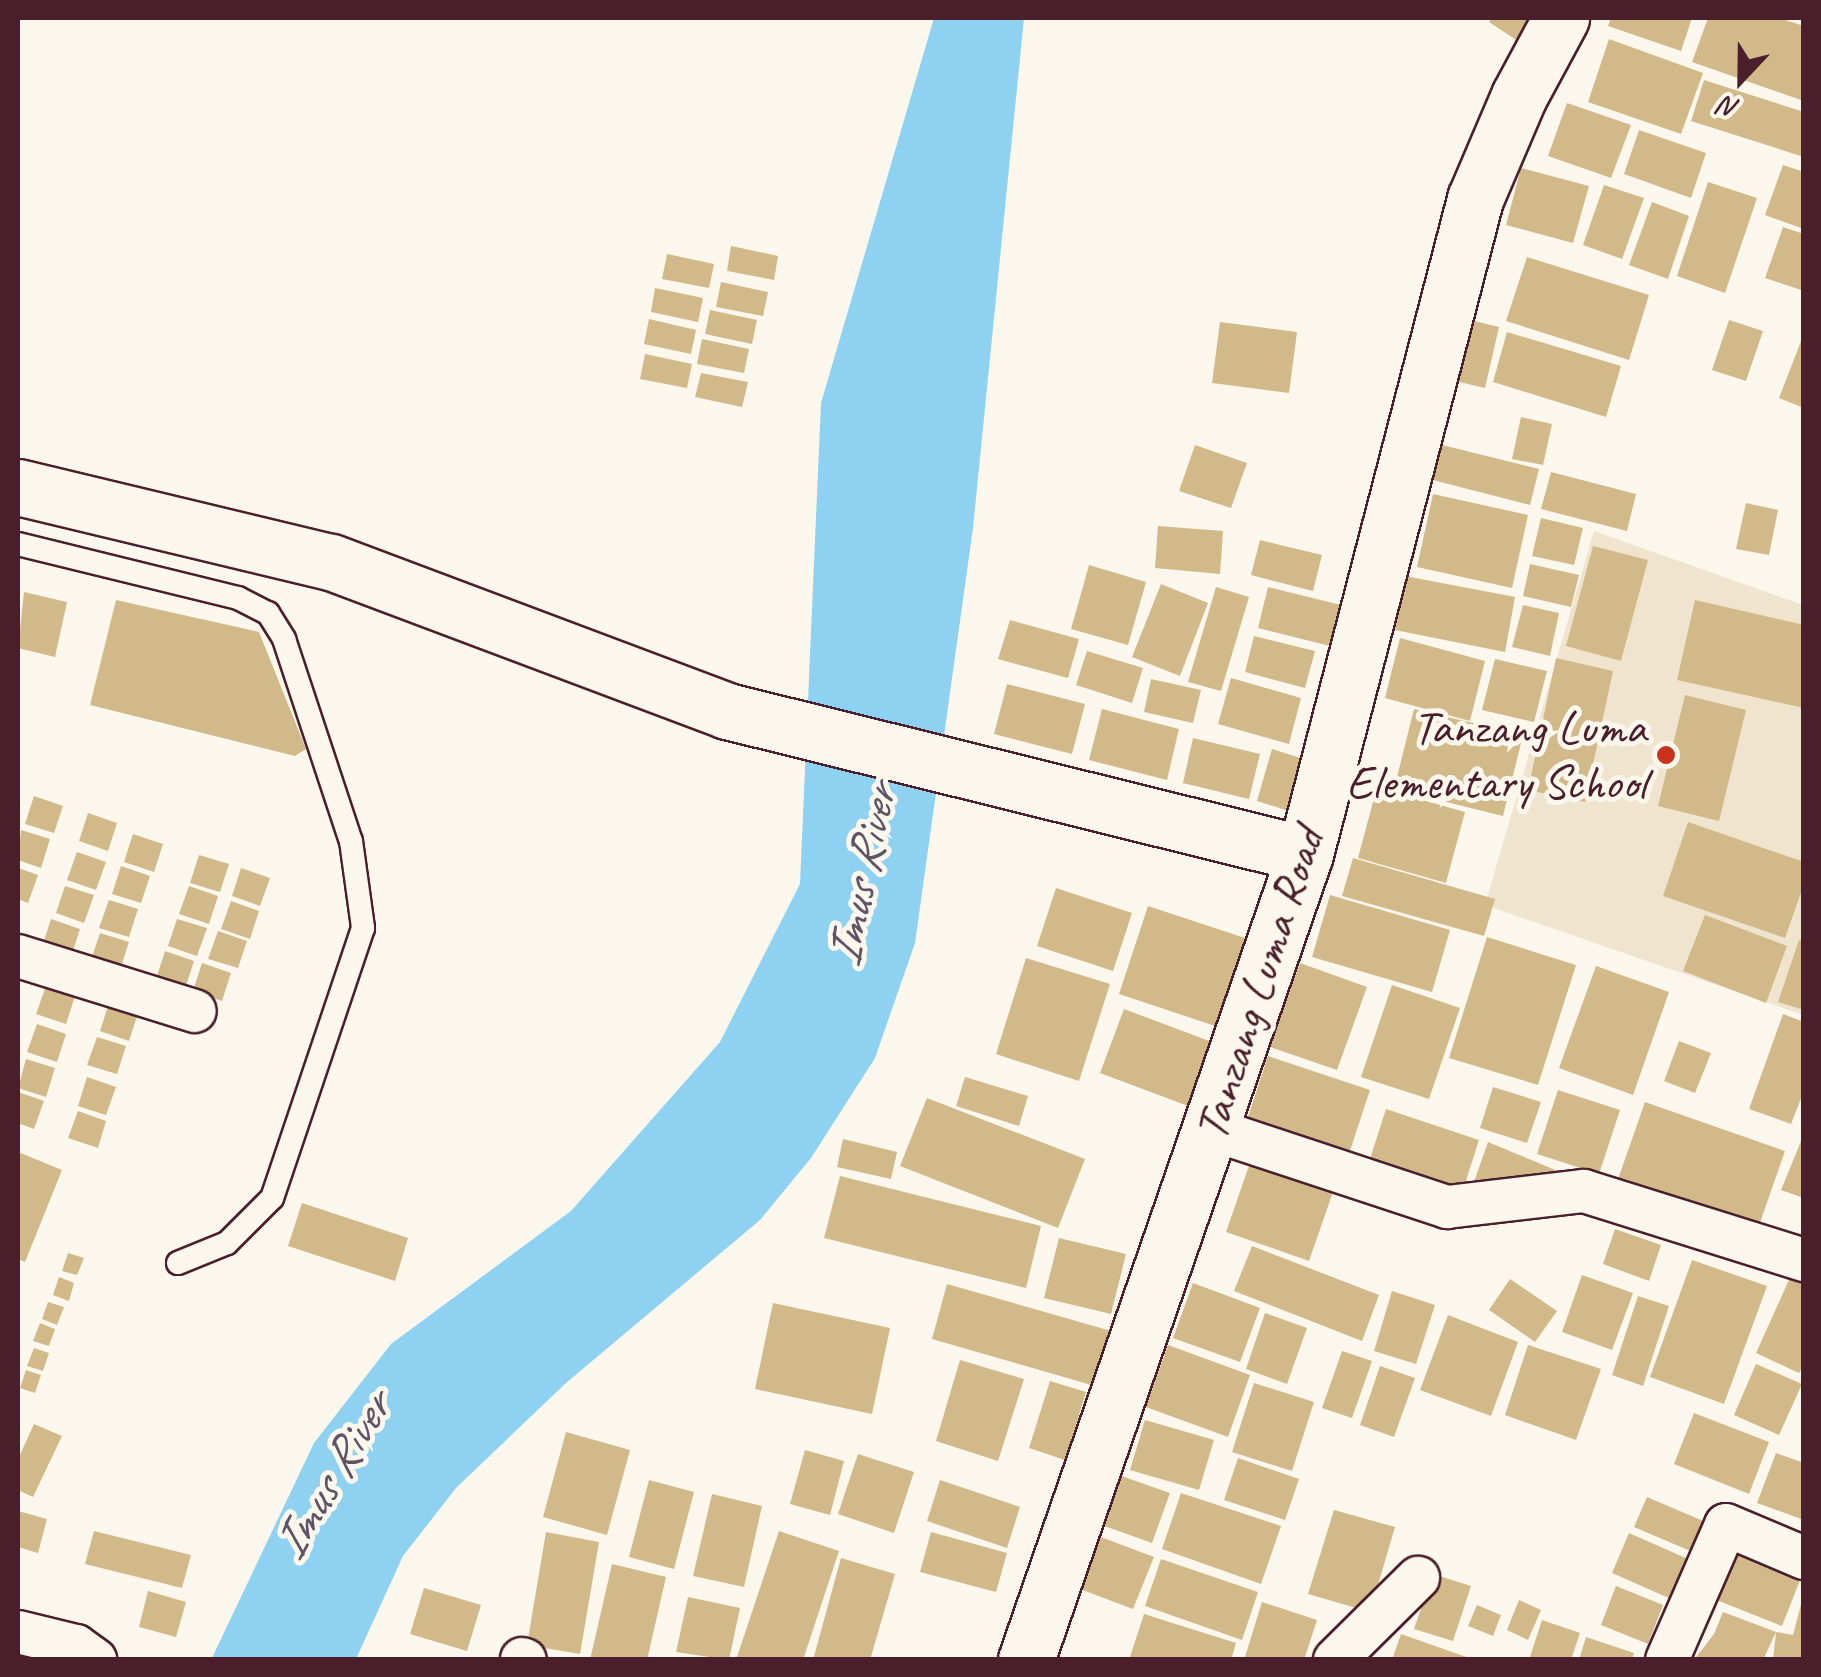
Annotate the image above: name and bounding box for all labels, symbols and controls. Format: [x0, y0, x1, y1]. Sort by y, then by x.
north arrow [1691, 30, 1791, 130]
text: N [1715, 89, 1744, 128]
place label: Tanzang Luma Elementary School [1346, 698, 1646, 811]
marker: Tanzang Luma Elementary School [1655, 744, 1677, 766]
water label: Imus River [813, 780, 909, 972]
street label: Tanzang Luma Road [1182, 823, 1336, 1145]
water label: Imus River [258, 1382, 404, 1570]

